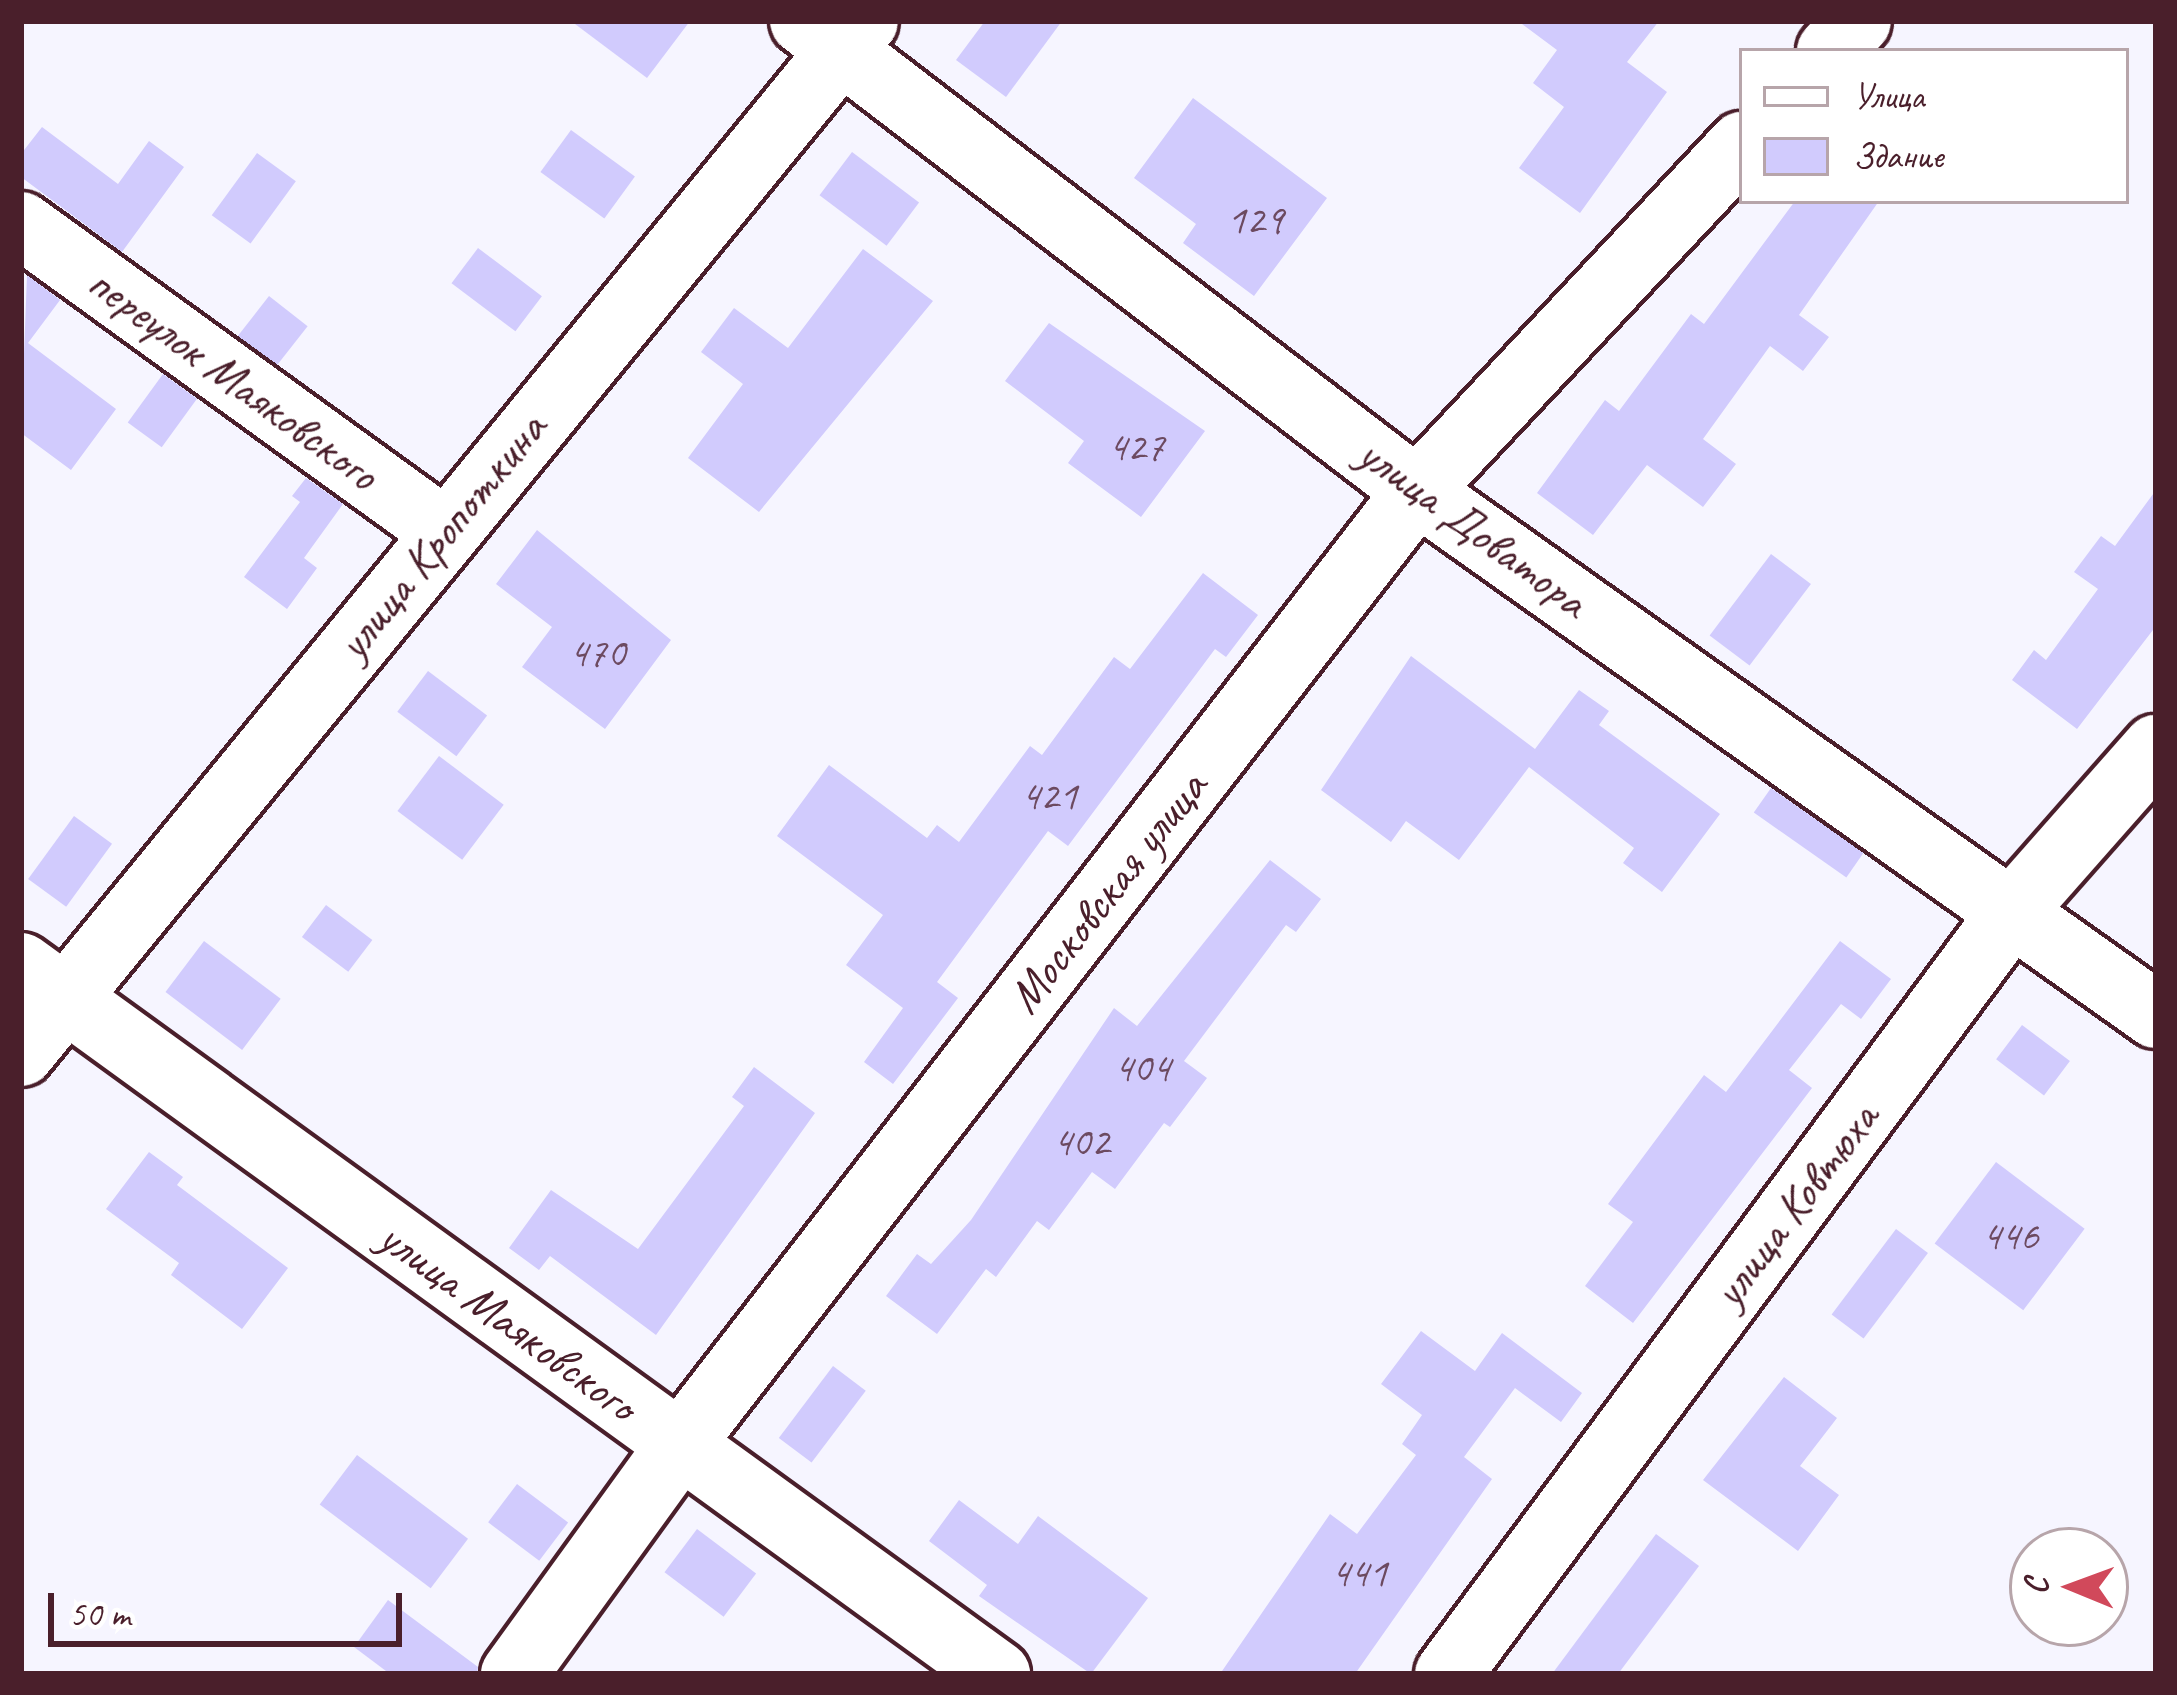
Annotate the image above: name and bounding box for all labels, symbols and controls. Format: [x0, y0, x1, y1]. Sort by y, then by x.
legend [1739, 48, 2129, 204]
text: Улица [1853, 73, 1924, 119]
text: Здание [1853, 133, 1943, 179]
house number: 129 [1227, 195, 1283, 245]
street label: переулок Маяковского [76, 253, 390, 503]
street label: улица Кропоткина [324, 401, 558, 671]
house number: 427 [1108, 422, 1164, 472]
street label: улица Доватора [1345, 423, 1601, 631]
house number: 470 [569, 628, 625, 678]
street label: Московская улица [994, 759, 1220, 1025]
house number: 421 [1021, 771, 1077, 821]
house number: 404 [1114, 1043, 1170, 1093]
street label: улица Ковтюха [1698, 1089, 1892, 1321]
house number: 402 [1053, 1117, 1109, 1167]
street label: улица Маяковского [367, 1208, 649, 1434]
house number: 446 [1982, 1211, 2038, 1261]
north arrow [2009, 1527, 2129, 1647]
house number: 441 [1331, 1548, 1387, 1598]
scale bar [54, 1569, 408, 1643]
text: С [2015, 1578, 2057, 1595]
text: 50 m [69, 1591, 130, 1637]

